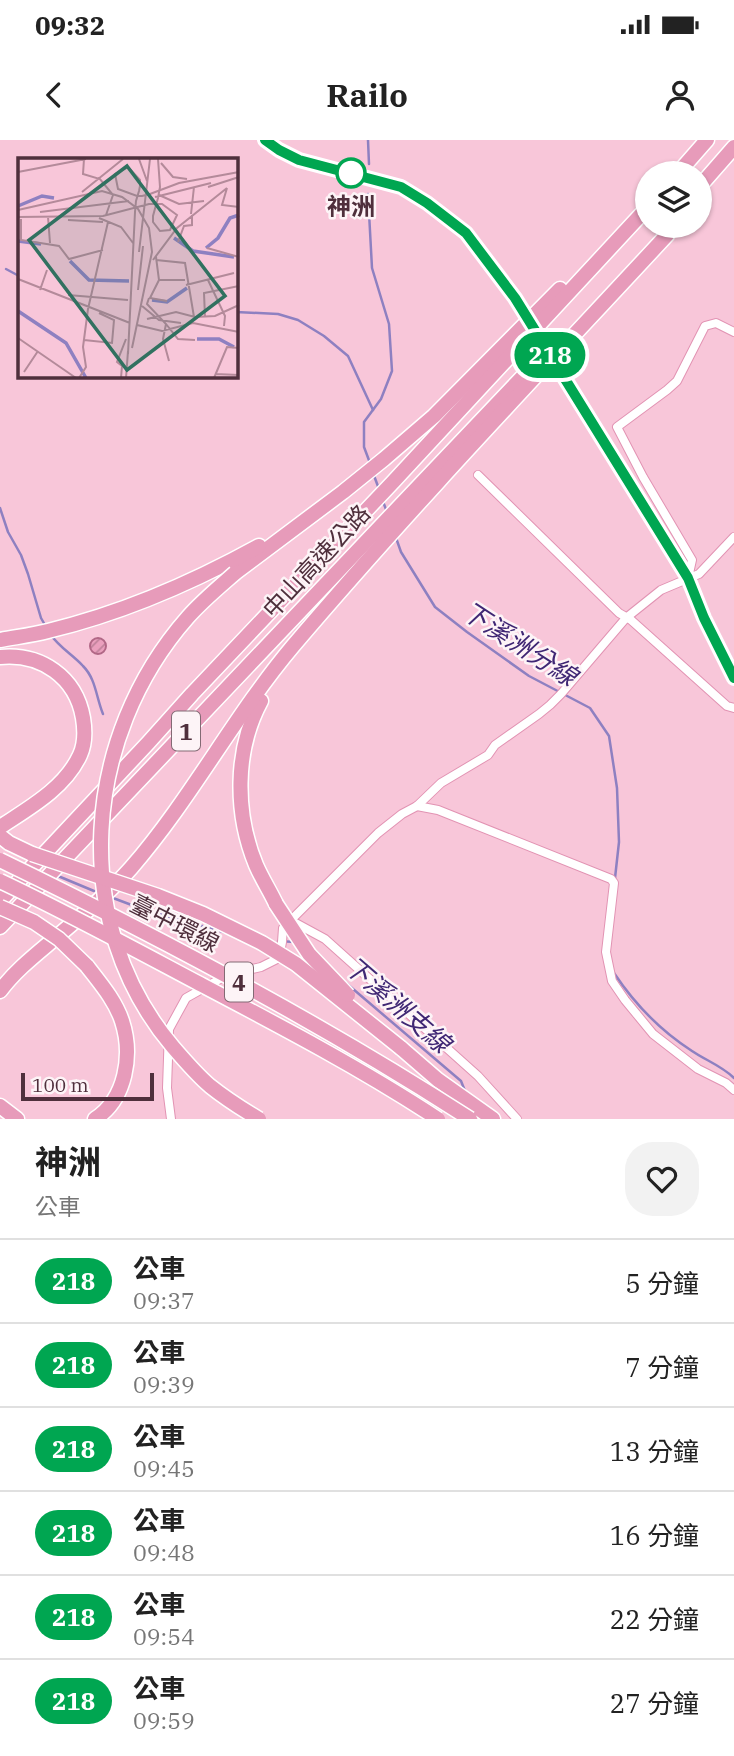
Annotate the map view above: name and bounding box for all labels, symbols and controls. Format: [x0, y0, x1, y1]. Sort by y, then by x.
text: 09:32 [35, 8, 105, 42]
text: Railo [326, 74, 408, 116]
icon: back [35, 76, 73, 114]
icon: person [661, 76, 699, 114]
inset map [18, 158, 238, 378]
marker: 神洲 [336, 158, 366, 188]
map controls [635, 161, 712, 238]
button: layers [635, 161, 712, 238]
place label: 神洲 [327, 190, 375, 222]
line badge: 218 [510, 332, 590, 378]
text: 218 [528, 339, 572, 371]
street label: 中山高速公路 [255, 497, 377, 625]
water label: 下溪洲分線 [456, 593, 586, 694]
road number: 1 [172, 712, 200, 750]
street label: 臺中環線 [125, 887, 225, 959]
water label: 下溪洲支線 [338, 949, 460, 1061]
road number: 4 [225, 962, 253, 1002]
scale bar [21, 1070, 154, 1102]
text: 100 m [32, 1073, 89, 1097]
text: 神洲 [35, 1140, 101, 1183]
button: heart [625, 1142, 699, 1216]
text: 公車 [35, 1191, 81, 1221]
text: 公車 [133, 1251, 185, 1285]
text: 218 [52, 1265, 95, 1297]
text: 5 分鐘 [625, 1266, 699, 1300]
text: 09:37 [133, 1285, 195, 1315]
text: 公車 [133, 1335, 185, 1369]
text: 218 [52, 1349, 95, 1381]
text: 7 分鐘 [625, 1350, 699, 1384]
text: 09:39 [133, 1369, 195, 1399]
text: 公車 [133, 1419, 185, 1453]
text: 218 [52, 1433, 95, 1465]
text: 13 分鐘 [610, 1434, 699, 1468]
text: 09:45 [133, 1453, 195, 1483]
text: 公車 [133, 1503, 185, 1537]
text: 218 [52, 1517, 95, 1549]
text: 16 分鐘 [610, 1518, 699, 1552]
text: 09:48 [133, 1537, 195, 1567]
text: 公車 [133, 1587, 185, 1621]
text: 218 [52, 1601, 95, 1633]
text: 22 分鐘 [610, 1602, 699, 1636]
text: 09:54 [133, 1621, 195, 1651]
text: 公車 [133, 1671, 185, 1705]
text: 218 [52, 1685, 95, 1717]
text: 27 分鐘 [610, 1686, 699, 1720]
text: 09:59 [133, 1705, 195, 1735]

